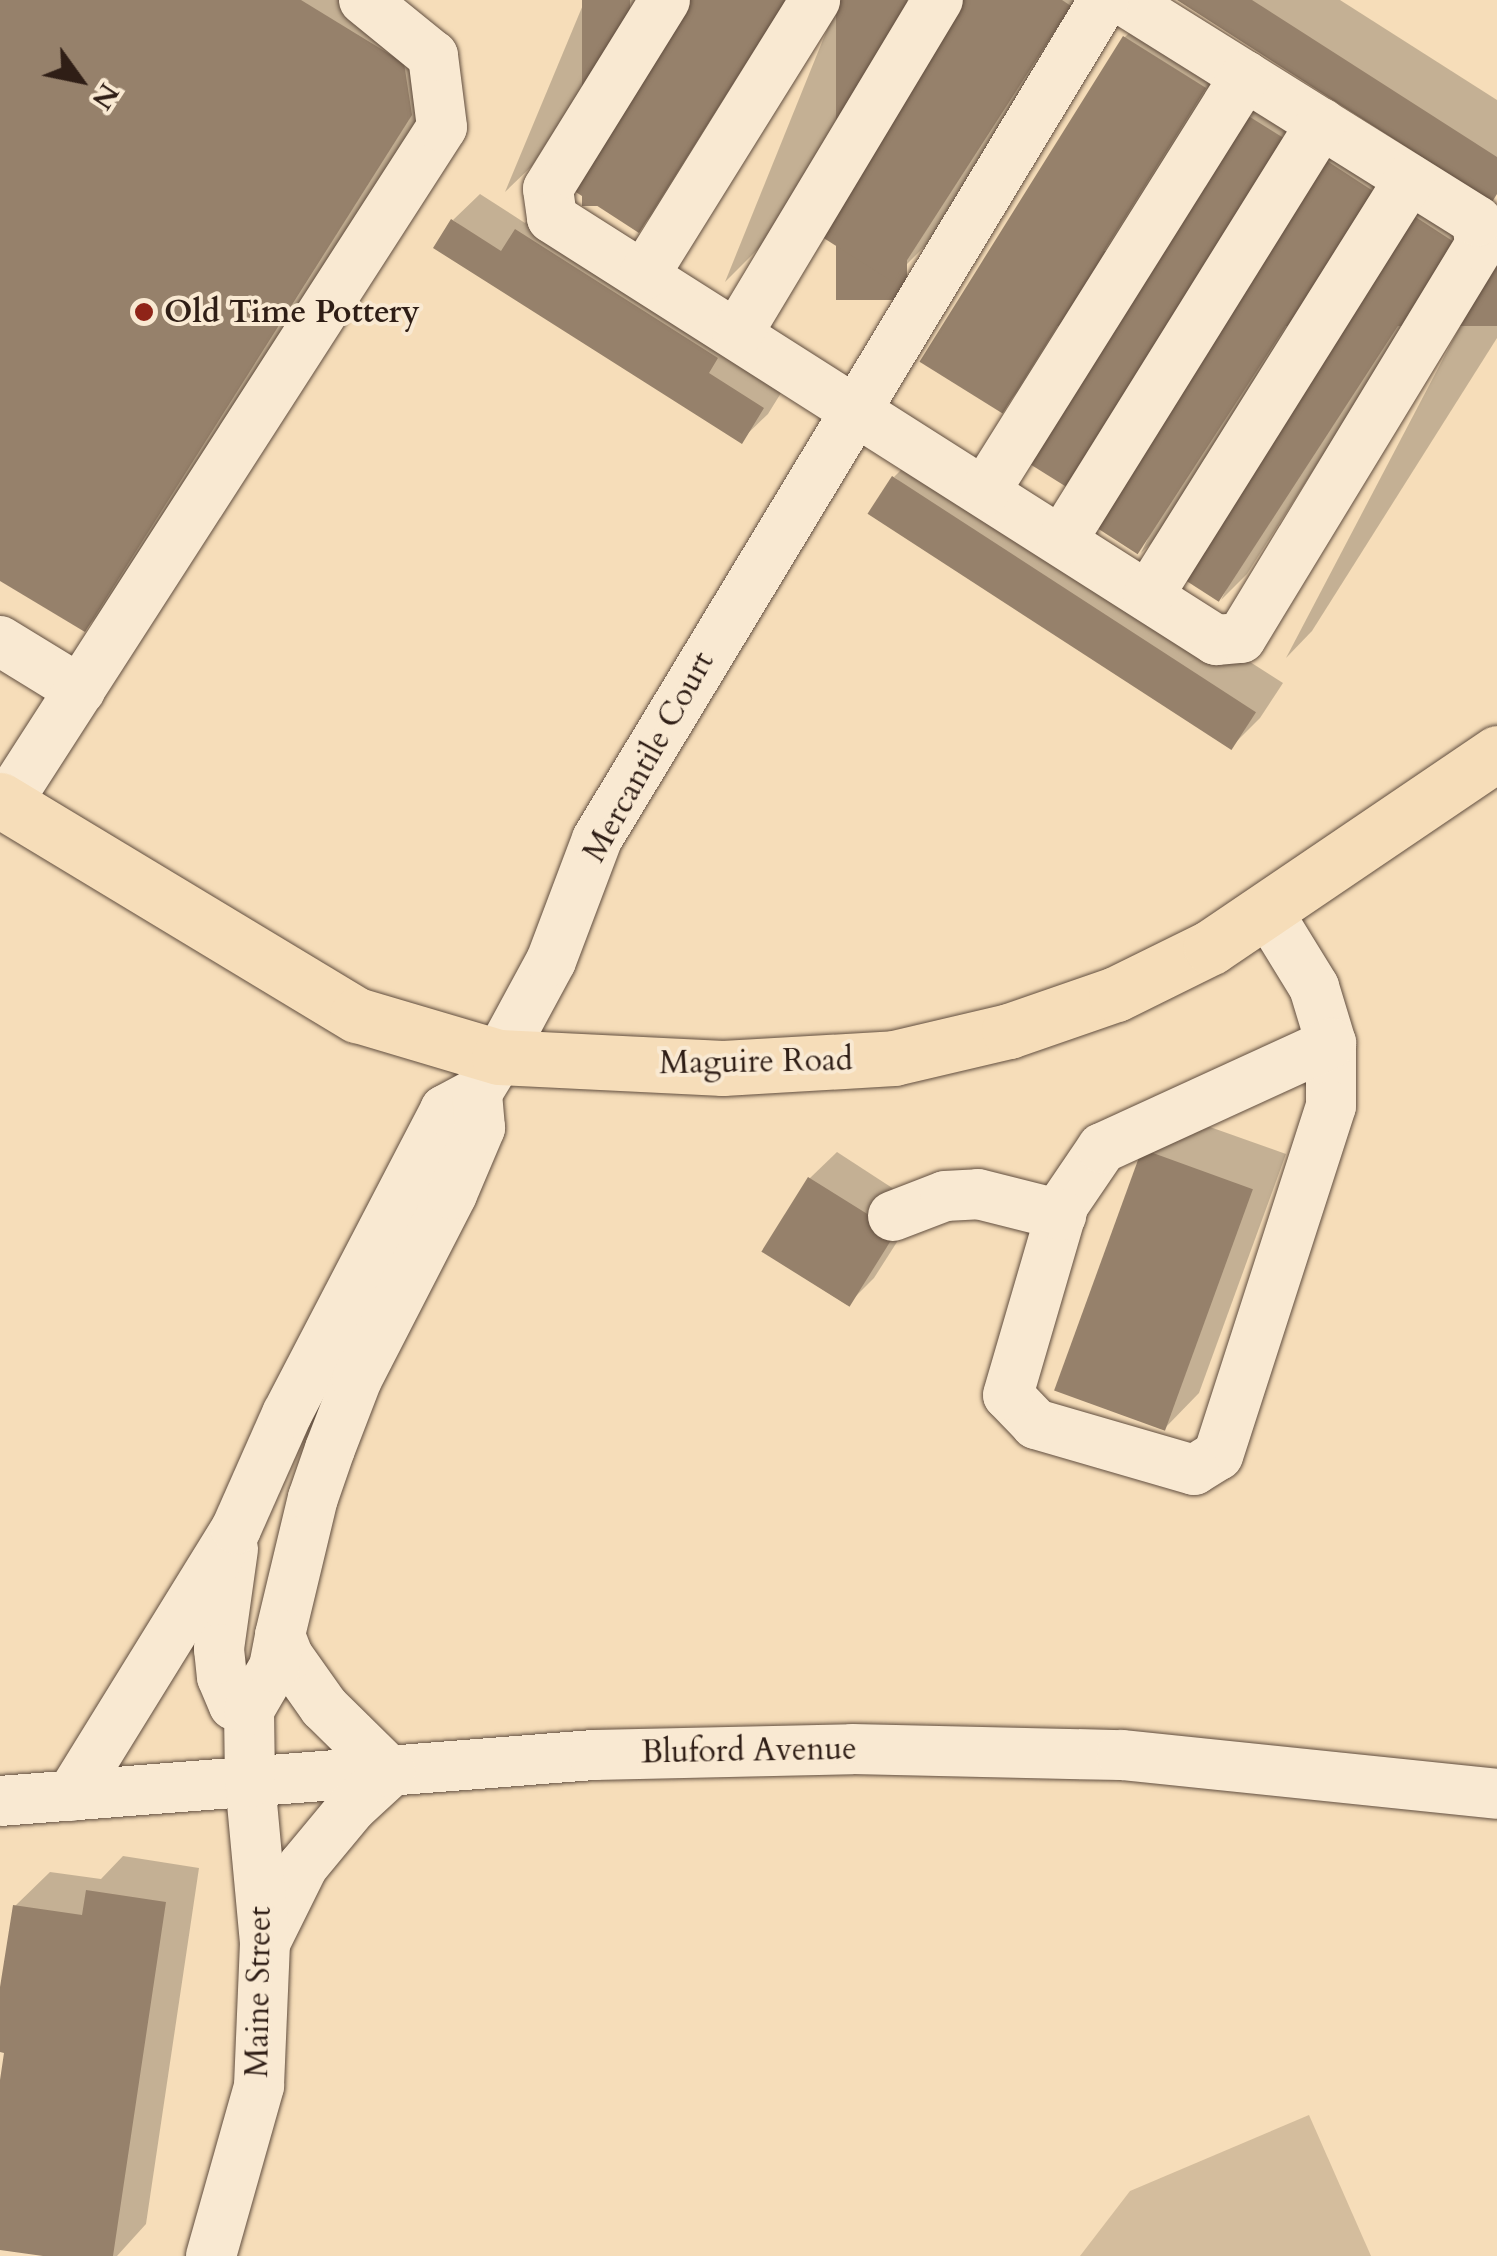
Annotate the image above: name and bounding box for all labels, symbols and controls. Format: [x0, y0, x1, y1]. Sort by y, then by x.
north arrow [30, 30, 130, 130]
text: N [83, 76, 128, 117]
place label: Old Time Pottery [164, 293, 420, 331]
marker: Old Time Pottery [133, 301, 155, 323]
street label: Mercantile Court [575, 645, 723, 869]
street label: Maguire Road [659, 1041, 853, 1083]
street label: Bluford Avenue [641, 1730, 857, 1772]
street label: Maine Street [238, 1906, 280, 2078]

